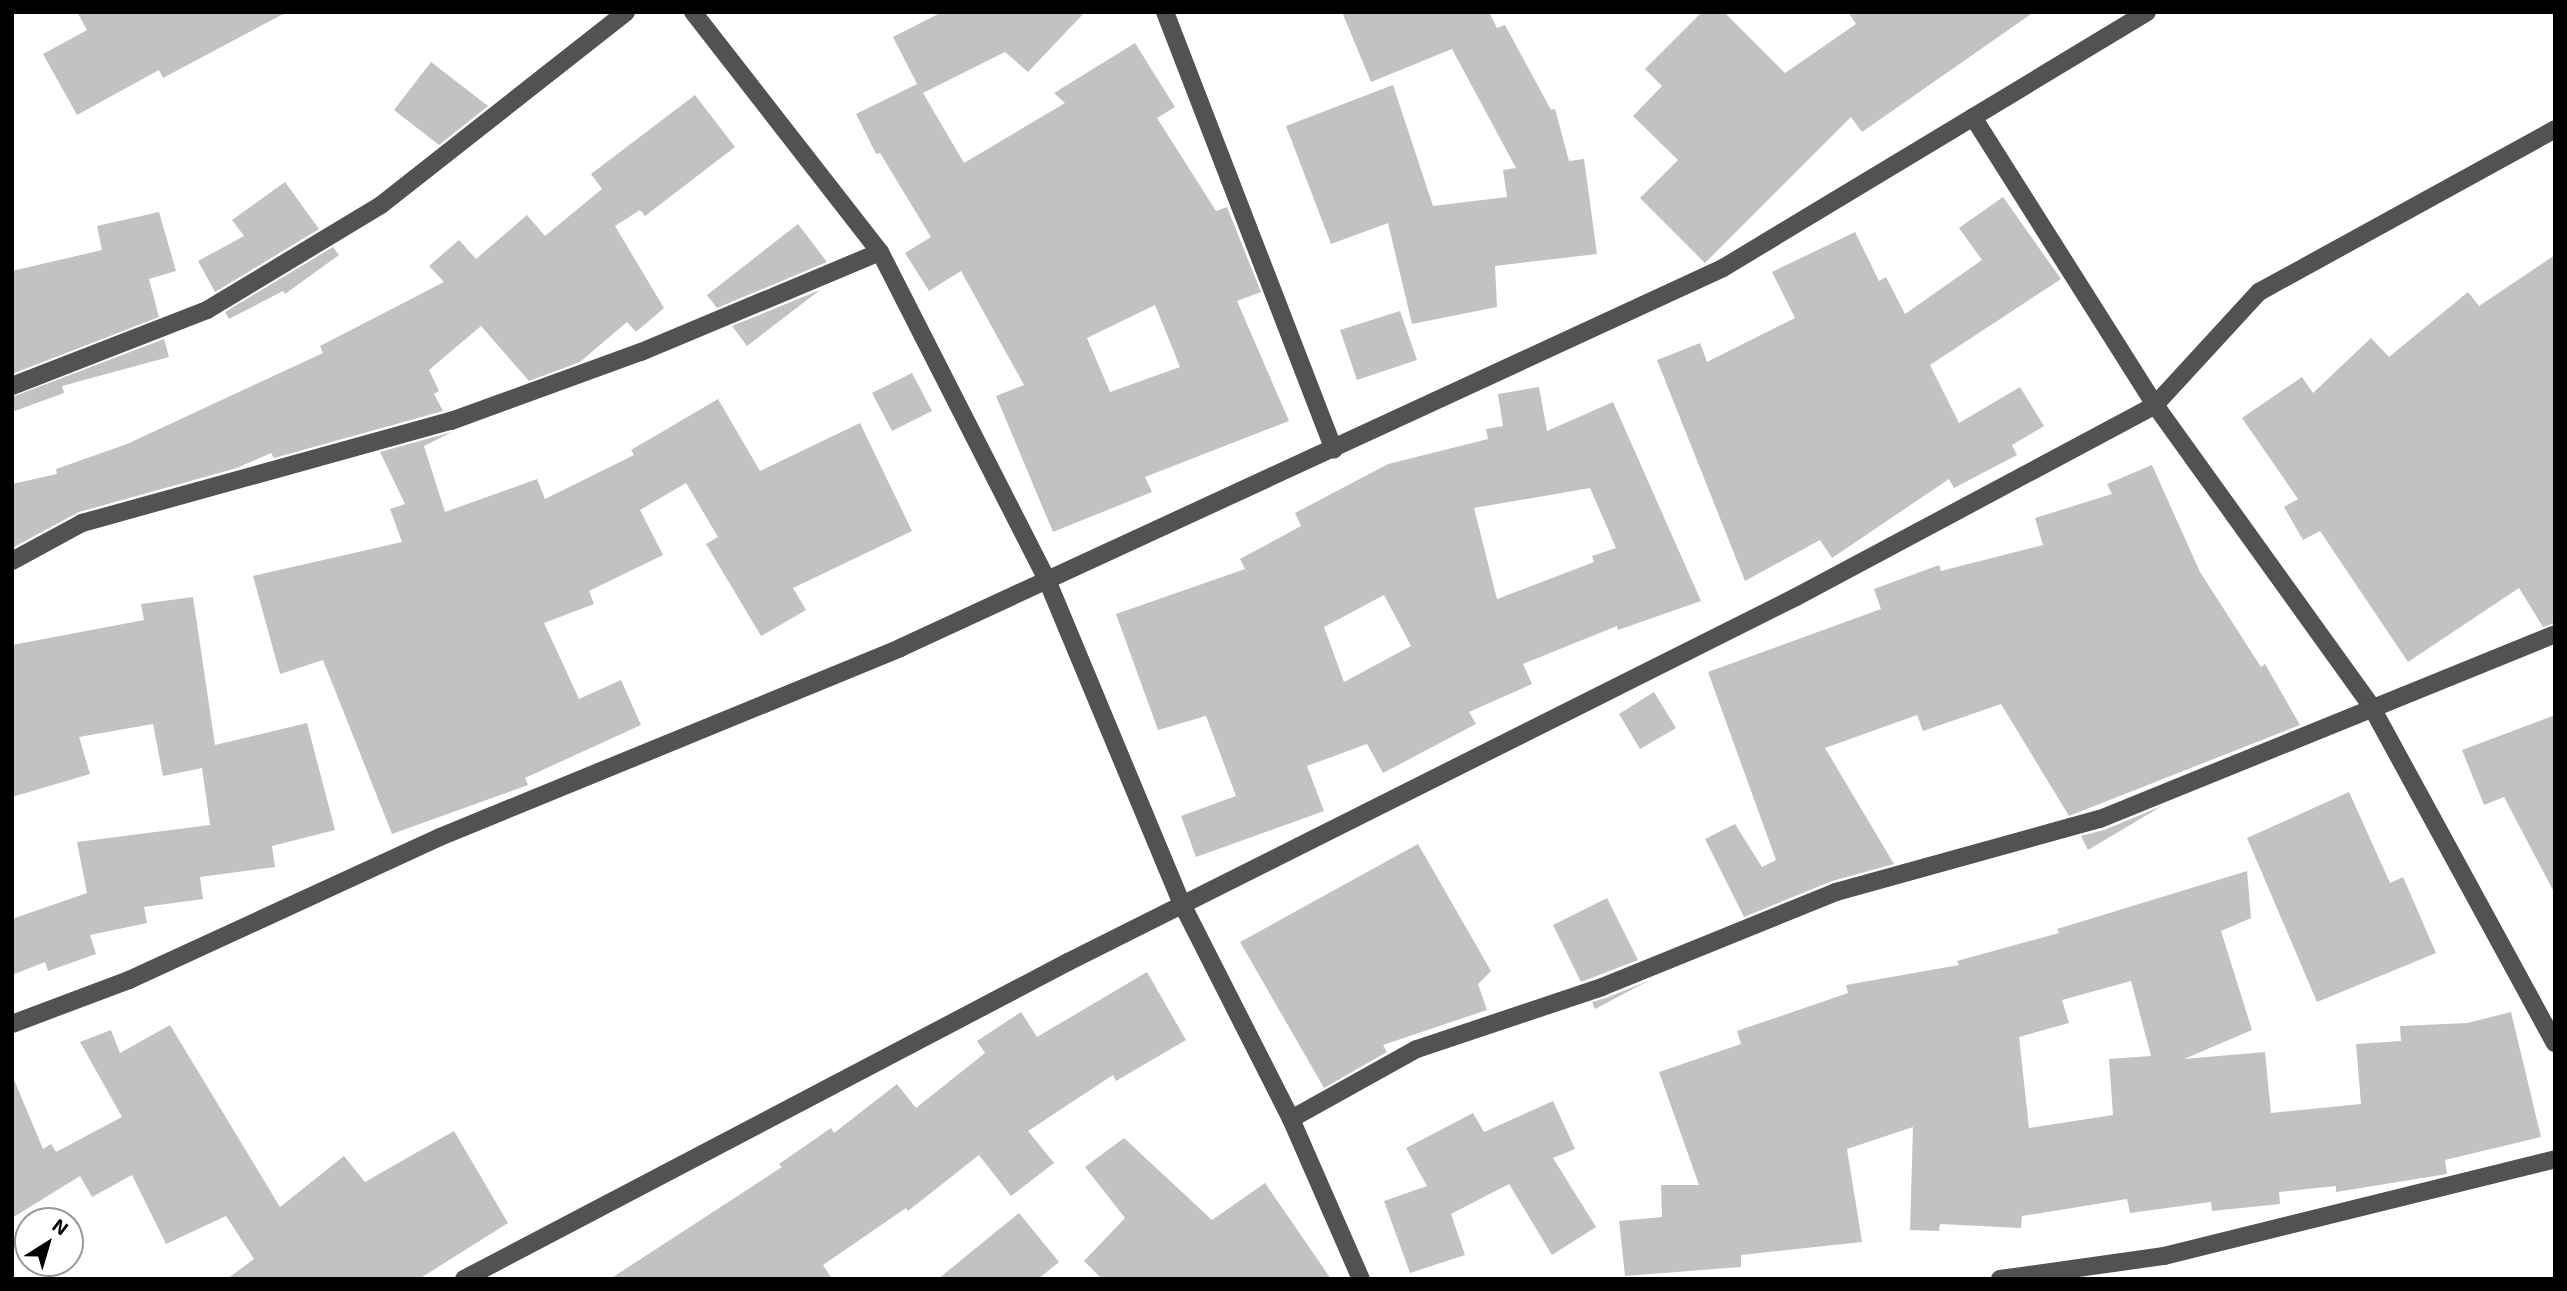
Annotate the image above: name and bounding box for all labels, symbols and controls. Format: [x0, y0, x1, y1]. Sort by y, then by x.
north arrow [14, 1207, 84, 1277]
text: N [48, 1213, 73, 1240]

